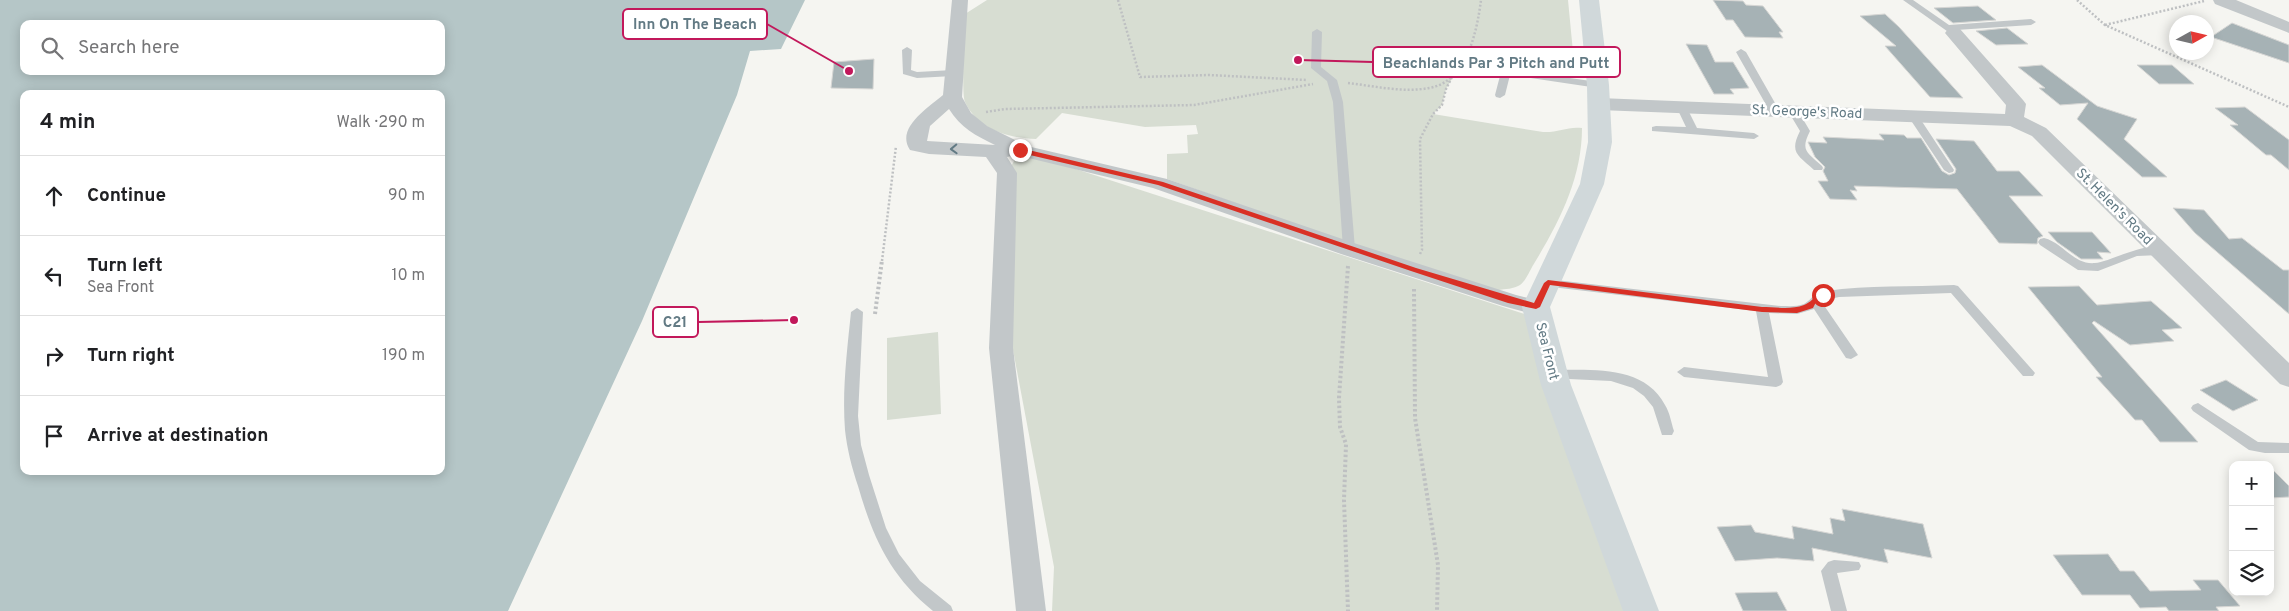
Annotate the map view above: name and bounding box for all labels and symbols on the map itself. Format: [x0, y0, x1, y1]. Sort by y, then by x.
callout: Inn On The Beach [623, 9, 767, 39]
north arrow [2169, 15, 2214, 60]
text: Inn On The Beach [633, 16, 757, 35]
callout: Beachlands Par 3 Pitch and Putt [1373, 47, 1620, 77]
text: Beachlands Par 3 Pitch and Putt [1383, 55, 1609, 74]
street label: St. George's Road [1751, 102, 1862, 123]
route end [1009, 139, 1032, 162]
one-way arrow [950, 144, 958, 154]
street label: St. Helen's Road [2072, 165, 2156, 249]
route start [1812, 284, 1835, 307]
callout: C21 [653, 307, 698, 337]
text: C21 [663, 314, 687, 333]
street label: Sea Front [1531, 321, 1562, 382]

